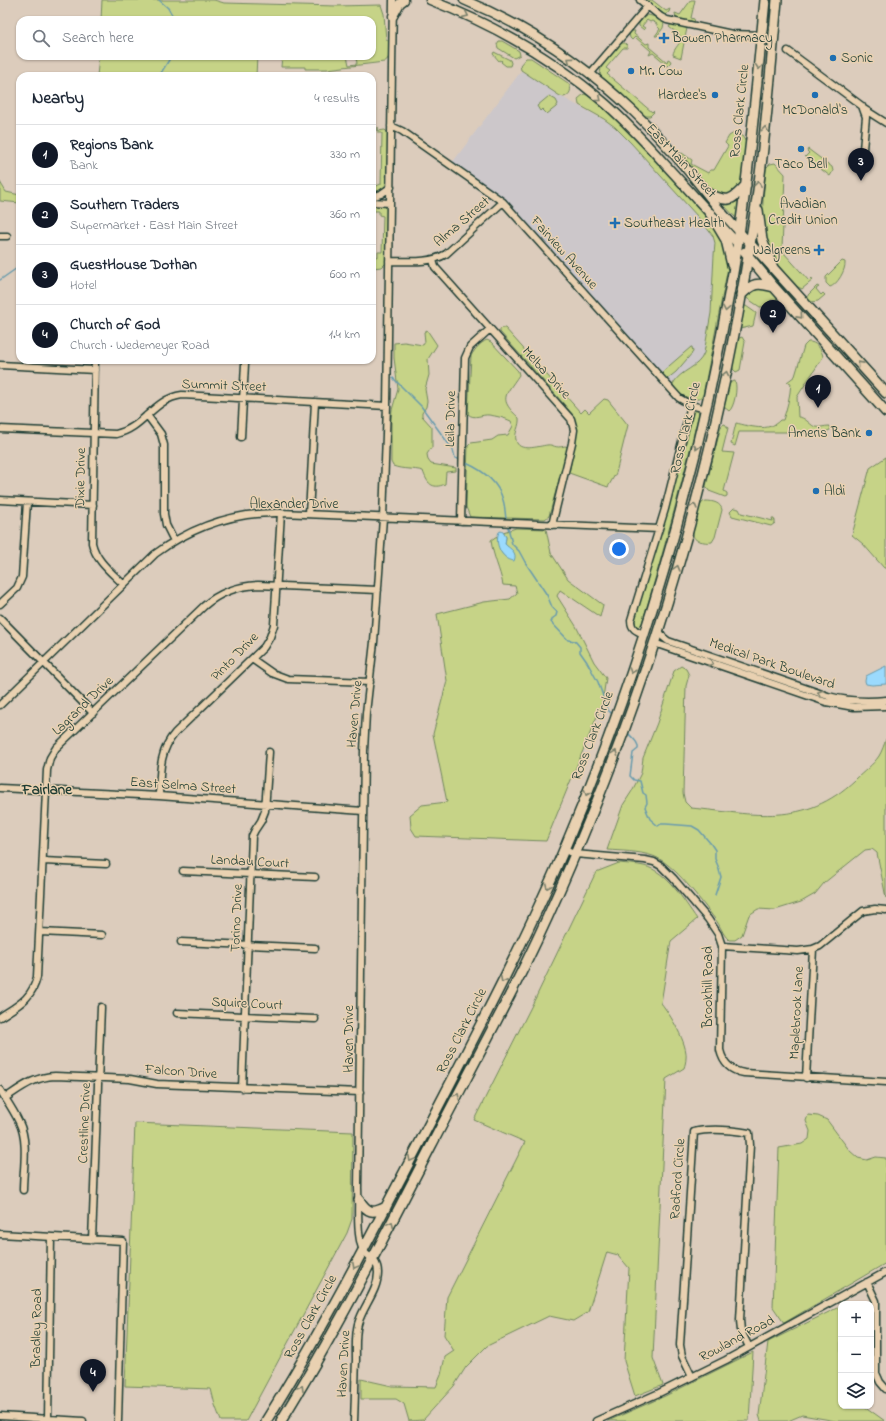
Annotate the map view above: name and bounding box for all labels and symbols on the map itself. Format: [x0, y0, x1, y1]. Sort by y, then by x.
one-way arrow [461, 10, 469, 18]
place label: Bowen Pharmacy [671, 28, 773, 50]
marker: Bowen Pharmacy [659, 33, 669, 43]
place label: Sonic [841, 48, 874, 69]
marker: Sonic [828, 53, 838, 63]
one-way arrow [568, 58, 575, 65]
place label: Mr. Cow [639, 61, 682, 82]
street label: Ross Clark Circle [725, 63, 755, 159]
one-way arrow [754, 64, 763, 70]
marker: Mr. Cow [626, 66, 636, 76]
place label: Hardee's [658, 85, 707, 106]
marker: Hardee's [710, 90, 720, 100]
marker: McDonald's [810, 90, 820, 100]
one-way arrow [594, 94, 602, 101]
place label: McDonald's [782, 100, 848, 121]
street label: East Main Street [641, 119, 721, 203]
one-way arrow [760, 126, 769, 132]
marker: Taco Bell [796, 144, 806, 154]
pin: 3 [848, 148, 874, 181]
place label: Taco Bell [775, 154, 827, 175]
one-way arrow [754, 181, 763, 187]
marker: Avadian Credit Union [798, 184, 808, 194]
street label: Alma Street [429, 192, 495, 252]
place label: Avadian Credit Union [768, 194, 838, 231]
street label: Fairview Avenue [525, 211, 603, 295]
place label: Southeast Health [624, 213, 724, 234]
marker: Southeast Health [609, 217, 621, 229]
place label: Walgreens [753, 240, 811, 262]
marker: Walgreens [814, 245, 824, 255]
pin: 2 [760, 300, 786, 333]
one-way arrow [722, 306, 731, 312]
one-way arrow [796, 311, 803, 319]
street label: Melba Drive [517, 342, 576, 405]
one-way arrow [858, 361, 865, 368]
one-way arrow [721, 371, 729, 377]
street label: Summit Street [181, 374, 267, 398]
pin: 1 [805, 375, 831, 408]
street label: Ross Clark Circle [665, 379, 707, 476]
street label: Leila Drive [440, 390, 462, 447]
place label: Ameris Bank [788, 423, 862, 444]
marker: Ameris Bank [864, 428, 874, 438]
one-way arrow [693, 443, 701, 450]
street label: Dixie Drive [70, 447, 92, 509]
place label: Aldi [824, 481, 845, 502]
marker: Aldi [811, 486, 821, 496]
street label: Alexander Drive [249, 494, 339, 515]
one-way arrow [689, 503, 698, 510]
your location [609, 539, 629, 559]
one-way arrow [673, 565, 681, 571]
street label: Pinto Drive [206, 627, 264, 686]
street label: Medical Park Boulevard [706, 633, 838, 695]
one-way arrow [708, 658, 715, 667]
one-way arrow [628, 668, 636, 675]
street label: Lagrand Drive [47, 671, 120, 742]
street label: Haven Drive [342, 679, 368, 749]
street label: Ross Clark Circle [566, 688, 620, 784]
one-way arrow [817, 690, 824, 698]
one-way arrow [611, 750, 619, 757]
street label: East Selma Street [129, 772, 237, 800]
district label: Fairlane [21, 779, 73, 801]
one-way arrow [583, 790, 591, 797]
street label: Landau Court [210, 849, 290, 875]
one-way arrow [545, 881, 553, 889]
street label: Torino Drive [225, 883, 249, 953]
street label: Brookhill Road [698, 946, 719, 1029]
street label: Maplebrook Lane [784, 965, 810, 1060]
one-way arrow [500, 976, 508, 984]
street label: Ross Clark Circle [431, 984, 493, 1078]
street label: Squire Court [211, 992, 283, 1016]
street label: Haven Drive [339, 1005, 360, 1073]
street label: Falcon Drive [143, 1059, 218, 1085]
street label: Crestline Drive [73, 1081, 97, 1164]
one-way arrow [452, 1093, 460, 1100]
street label: Radford Circle [665, 1137, 691, 1220]
one-way arrow [408, 1155, 415, 1163]
one-way arrow [386, 1220, 393, 1228]
one-way arrow [352, 1262, 359, 1269]
street label: Ross Clark Circle [279, 1270, 343, 1363]
street label: Bradley Road [26, 1288, 49, 1369]
street label: Rowland Road [696, 1310, 778, 1368]
street label: Haven Drive [332, 1329, 356, 1398]
pin: 4 [80, 1359, 106, 1392]
one-way arrow [296, 1385, 304, 1392]

